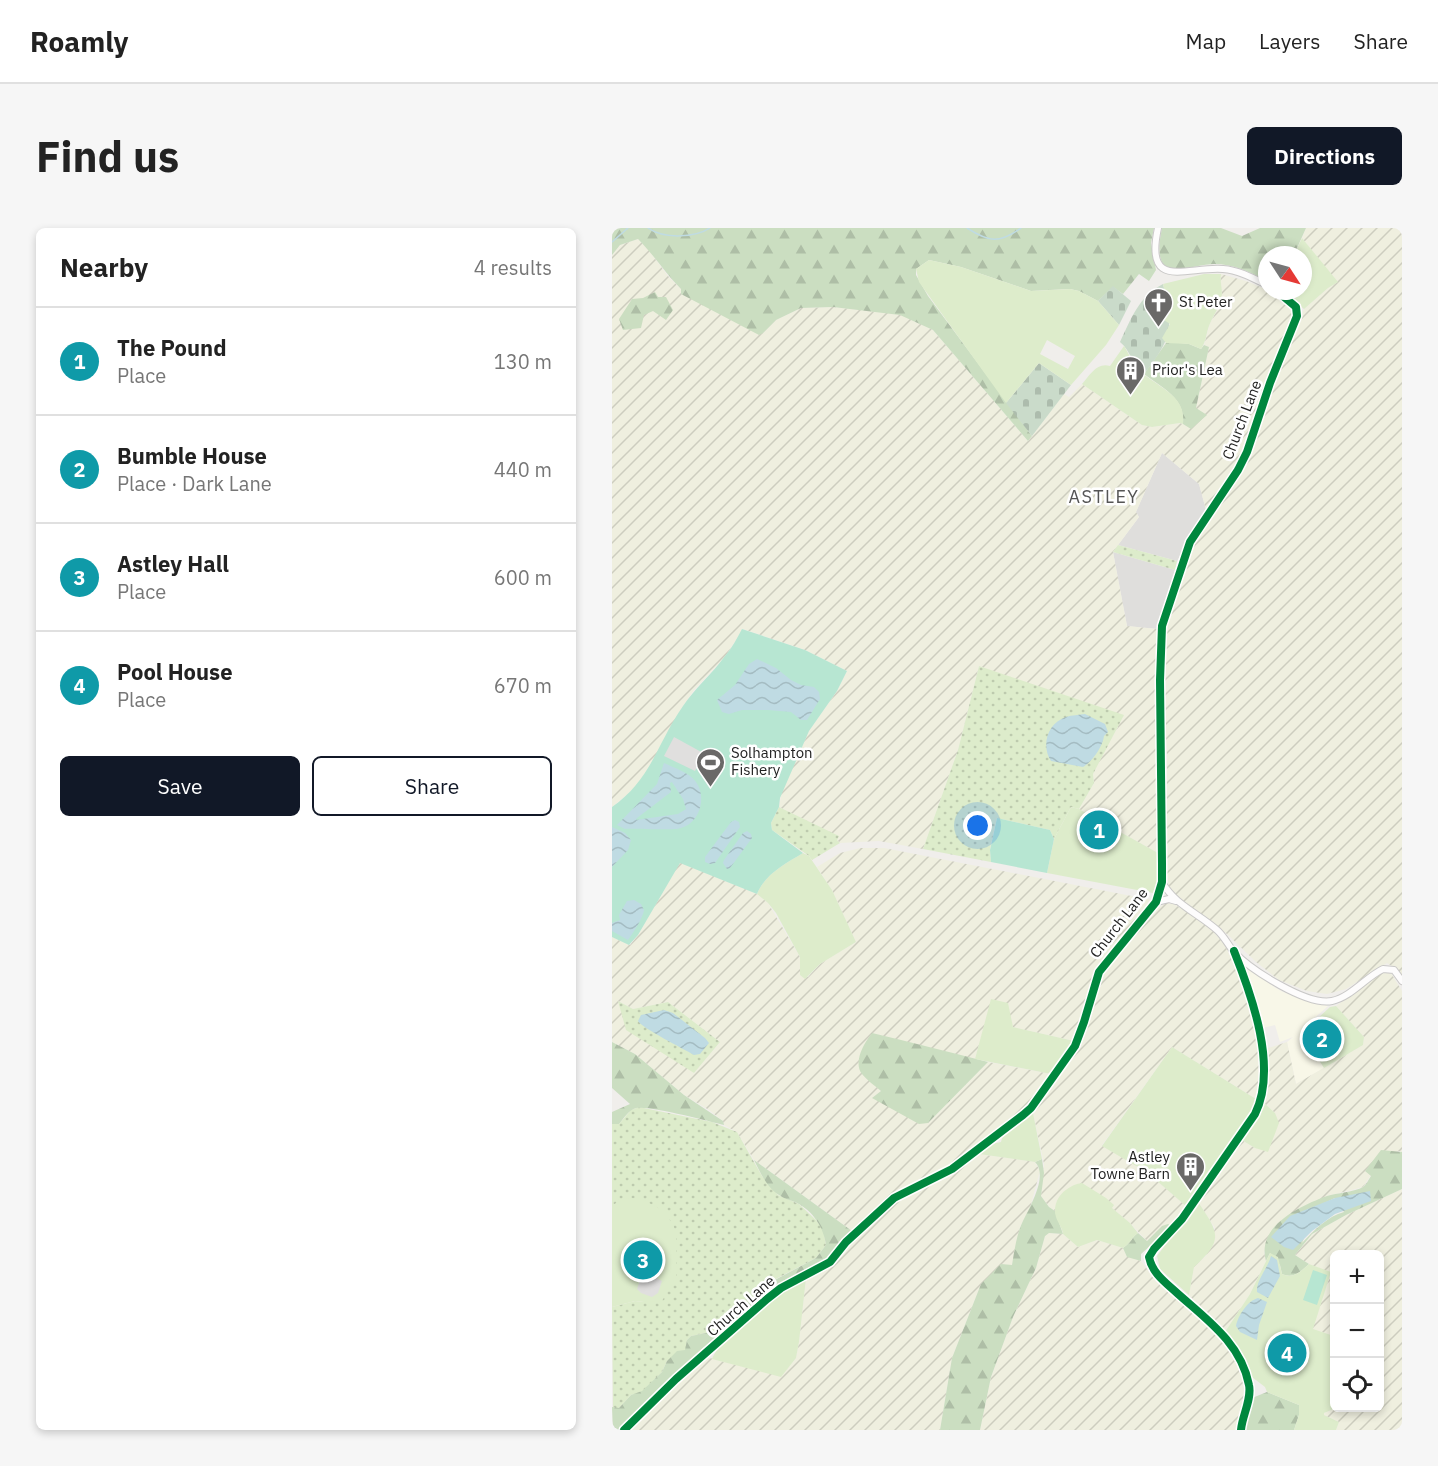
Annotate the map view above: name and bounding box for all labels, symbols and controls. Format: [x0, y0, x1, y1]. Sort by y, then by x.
text: Roamly [30, 23, 128, 60]
text: Map [1186, 27, 1226, 55]
text: Layers [1259, 27, 1321, 55]
text: Share [1354, 27, 1408, 55]
button: Directions [1247, 127, 1402, 185]
text: Find us [36, 129, 179, 184]
north arrow [1258, 246, 1312, 300]
text: Nearby [60, 250, 148, 284]
text: 4 results [474, 254, 552, 281]
church icon: St Peter [1142, 286, 1174, 328]
place label: St Peter [1179, 292, 1233, 311]
text: The Pound [117, 333, 227, 362]
text: 1 [74, 348, 86, 375]
text: 130 m [494, 348, 552, 375]
building icon: Prior's Lea [1115, 354, 1147, 396]
place label: Prior's Lea [1152, 360, 1223, 379]
text: Place [117, 362, 166, 389]
street label: Church Lane [1218, 377, 1265, 462]
text: Bumble House [117, 441, 267, 470]
text: 2 [74, 456, 86, 483]
text: 440 m [494, 456, 552, 483]
text: Place · Dark Lane [117, 470, 272, 497]
district label: ASTLEY [1069, 485, 1139, 508]
text: Astley Hall [117, 549, 229, 578]
text: 3 [74, 564, 86, 591]
text: 600 m [494, 564, 552, 591]
text: Place [117, 578, 166, 605]
text: Pool House [117, 657, 233, 686]
text: 4 [74, 672, 86, 699]
text: 670 m [494, 672, 552, 699]
text: Place [117, 686, 166, 713]
place label: Solhampton Fishery [731, 743, 813, 779]
sports icon: Solhampton Fishery [694, 746, 726, 788]
button: Save [60, 756, 300, 816]
button: Share [312, 756, 552, 816]
pin: 1 [1080, 808, 1118, 852]
your location [963, 811, 992, 840]
street label: Church Lane [1085, 884, 1152, 962]
pin: 2 [1302, 1016, 1342, 1062]
place label: Astley Towne Barn [1090, 1147, 1171, 1183]
building icon: Astley Towne Barn [1175, 1150, 1207, 1192]
pin: 3 [624, 1238, 663, 1282]
map controls [1330, 1250, 1384, 1412]
button: + [1330, 1250, 1384, 1304]
street label: Church Lane [703, 1271, 778, 1340]
button: − [1330, 1304, 1384, 1358]
pin: 4 [1268, 1330, 1306, 1376]
button: locate [1330, 1358, 1384, 1412]

